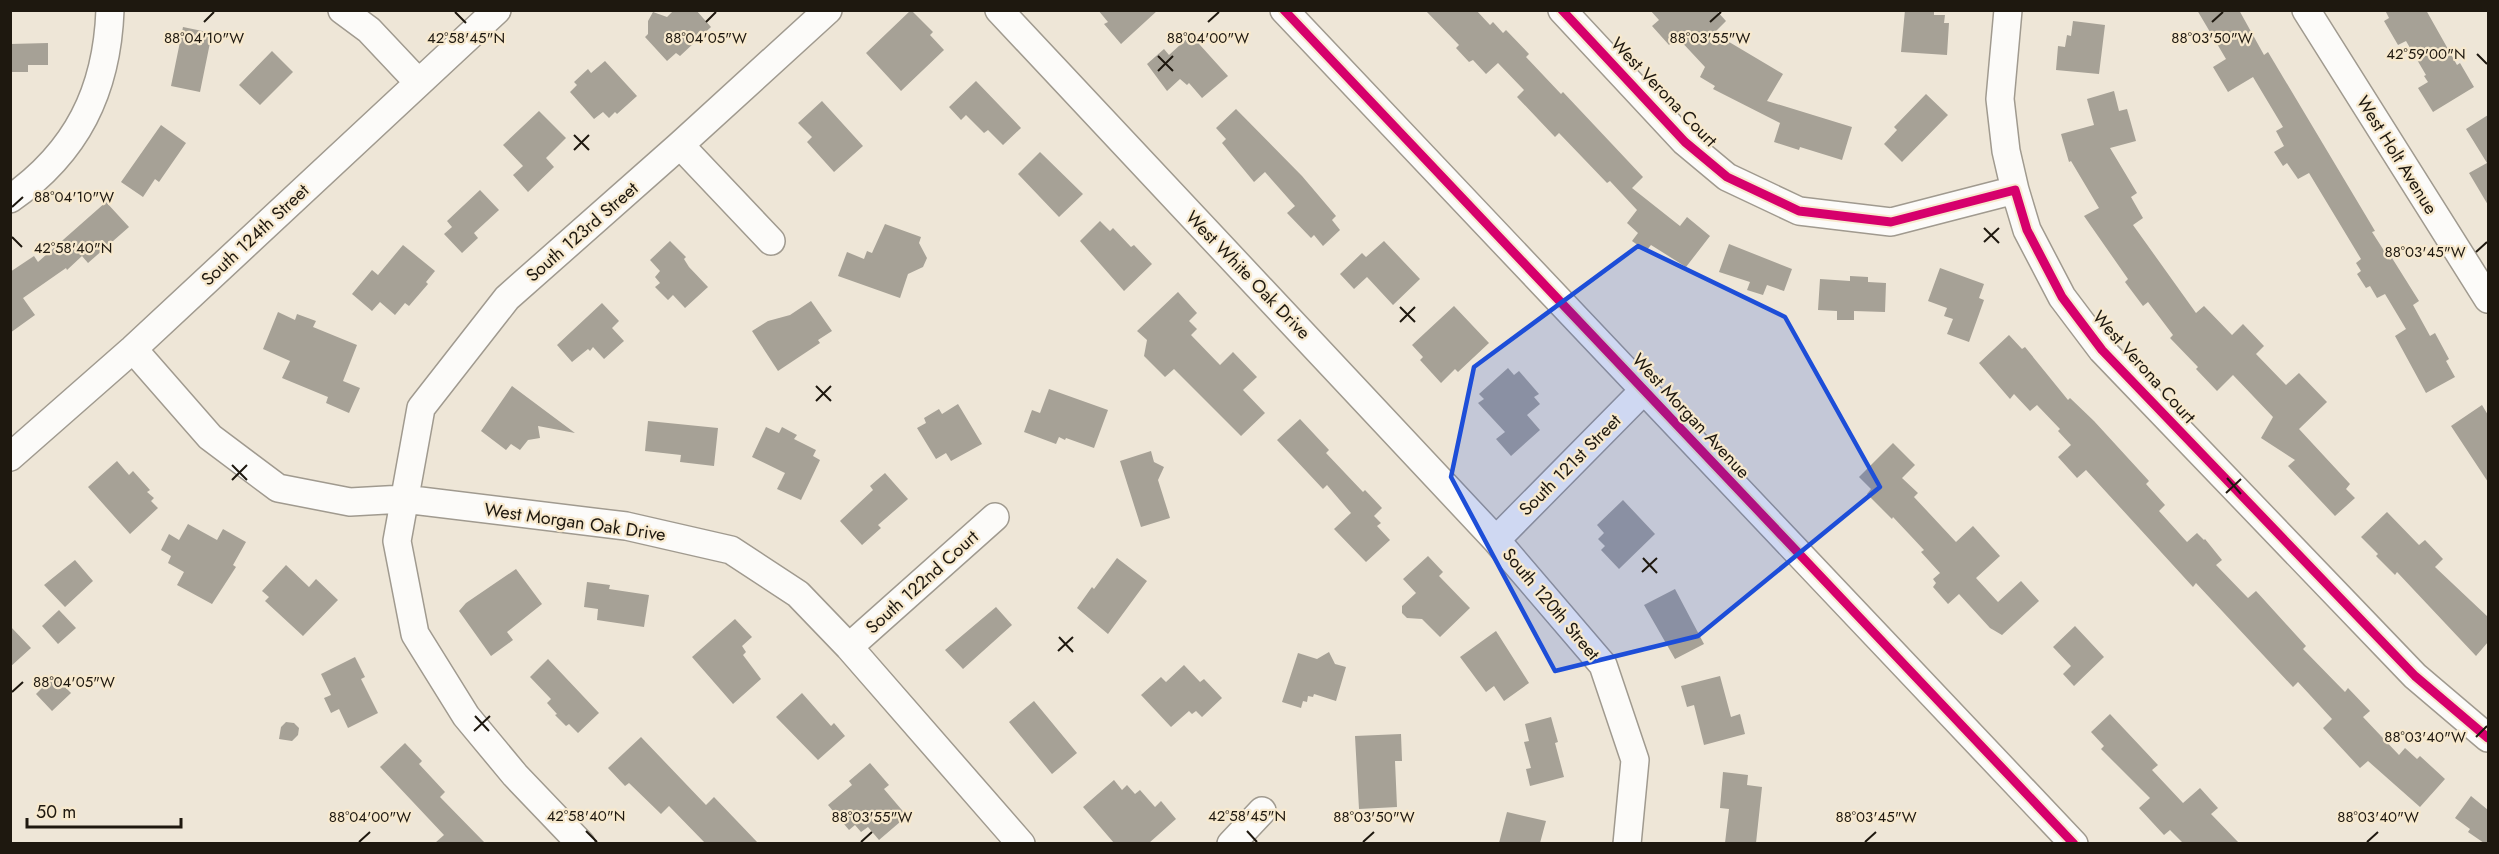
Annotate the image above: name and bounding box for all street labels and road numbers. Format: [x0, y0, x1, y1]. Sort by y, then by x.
street label: West Verona Court [1605, 31, 1724, 153]
street label: West Holt Avenue [2350, 91, 2444, 219]
street label: South 123rd Street [520, 175, 644, 288]
street label: South 124th Street [195, 178, 315, 292]
street label: West White Oak Drive [1180, 205, 1316, 345]
street label: West Verona Court [2086, 305, 2202, 430]
street label: West Morgan Avenue [1626, 348, 1756, 484]
street label: South 121st Street [1513, 408, 1627, 522]
street label: West Morgan Oak Drive [483, 496, 667, 548]
street label: South 122nd Court [860, 524, 985, 640]
street label: South 120th Street [1496, 542, 1606, 666]

